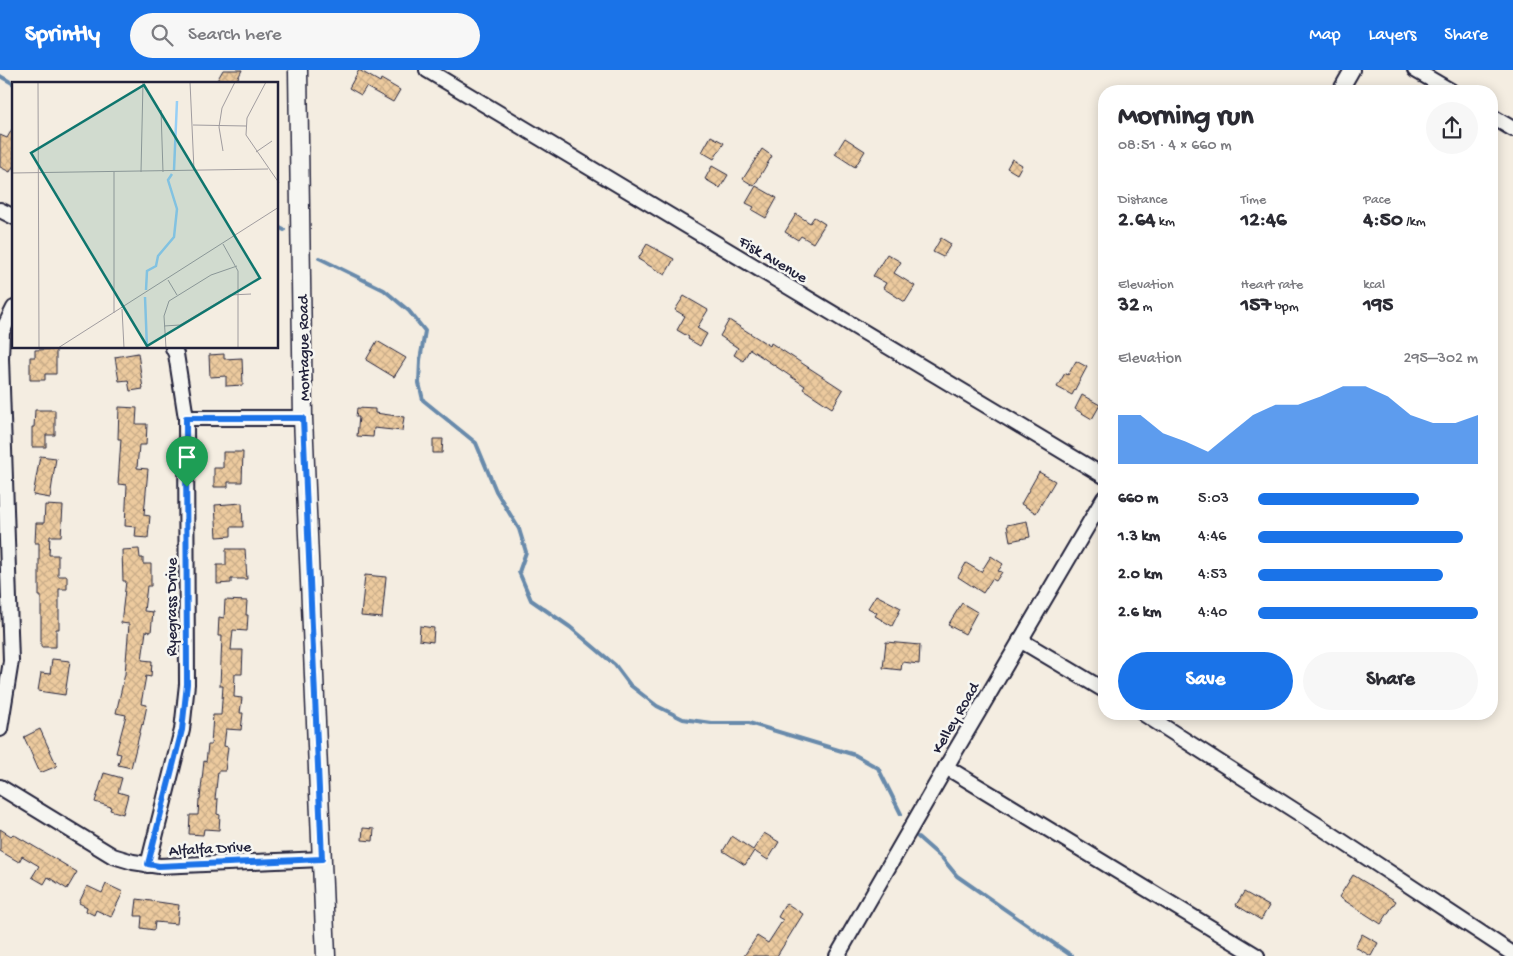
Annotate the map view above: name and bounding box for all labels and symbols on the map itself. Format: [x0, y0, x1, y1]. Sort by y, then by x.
inset map [12, 82, 279, 349]
street label: Fisk Avenue [734, 233, 811, 289]
street label: Montague Road [295, 293, 316, 401]
pin [166, 436, 208, 487]
street label: Ryegrass Drive [164, 557, 183, 656]
street label: Kelley Road [929, 678, 986, 758]
street label: Alfalfa Drive [168, 839, 253, 862]

